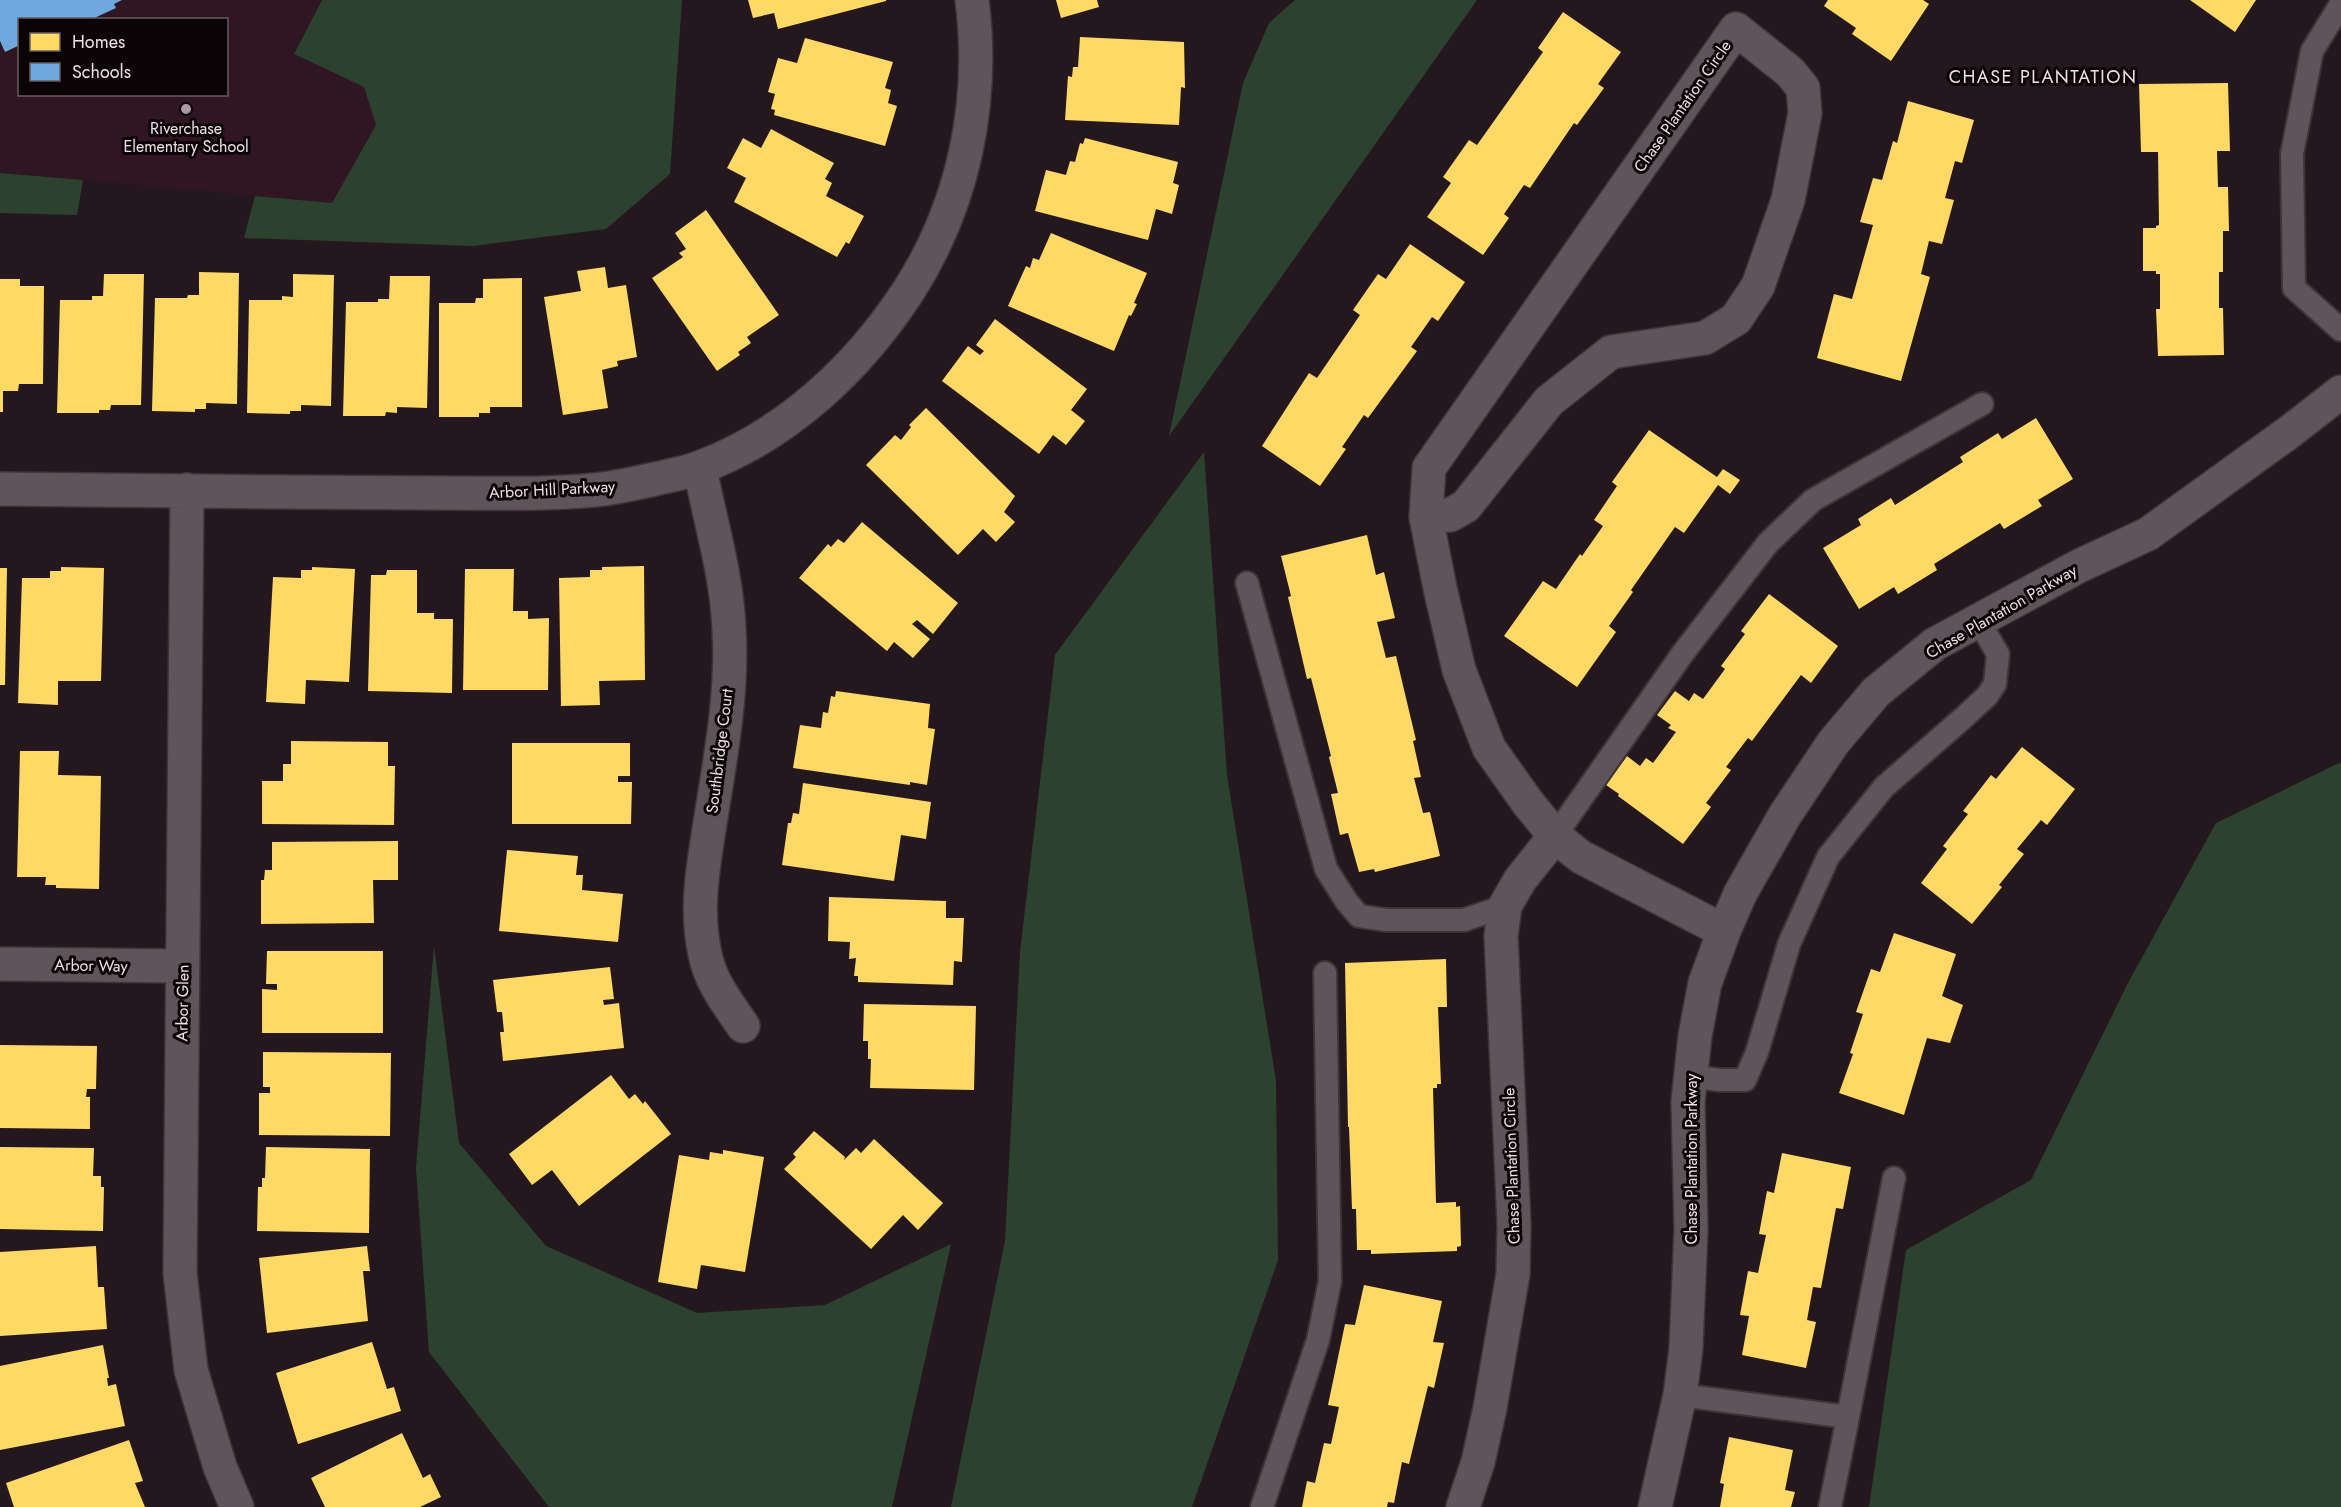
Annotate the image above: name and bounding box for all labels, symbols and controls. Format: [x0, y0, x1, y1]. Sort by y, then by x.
legend [18, 18, 228, 96]
text: Homes [72, 29, 125, 55]
street label: Chase Plantation Circle [1628, 36, 1737, 177]
text: Schools [72, 59, 131, 85]
district label: CHASE PLANTATION [1949, 64, 2137, 90]
marker: Riverchase Elementary School [179, 102, 193, 116]
place label: Riverchase Elementary School [123, 117, 249, 158]
street label: Arbor Hill Parkway [488, 475, 617, 504]
street label: Chase Plantation Parkway [1922, 558, 2082, 664]
street label: Southbridge Court [700, 687, 739, 815]
street label: Arbor Way [54, 953, 129, 978]
street label: Arbor Glen [170, 964, 195, 1042]
street label: Chase Plantation Parkway [1680, 1073, 1703, 1244]
street label: Chase Plantation Circle [1497, 1087, 1526, 1245]

